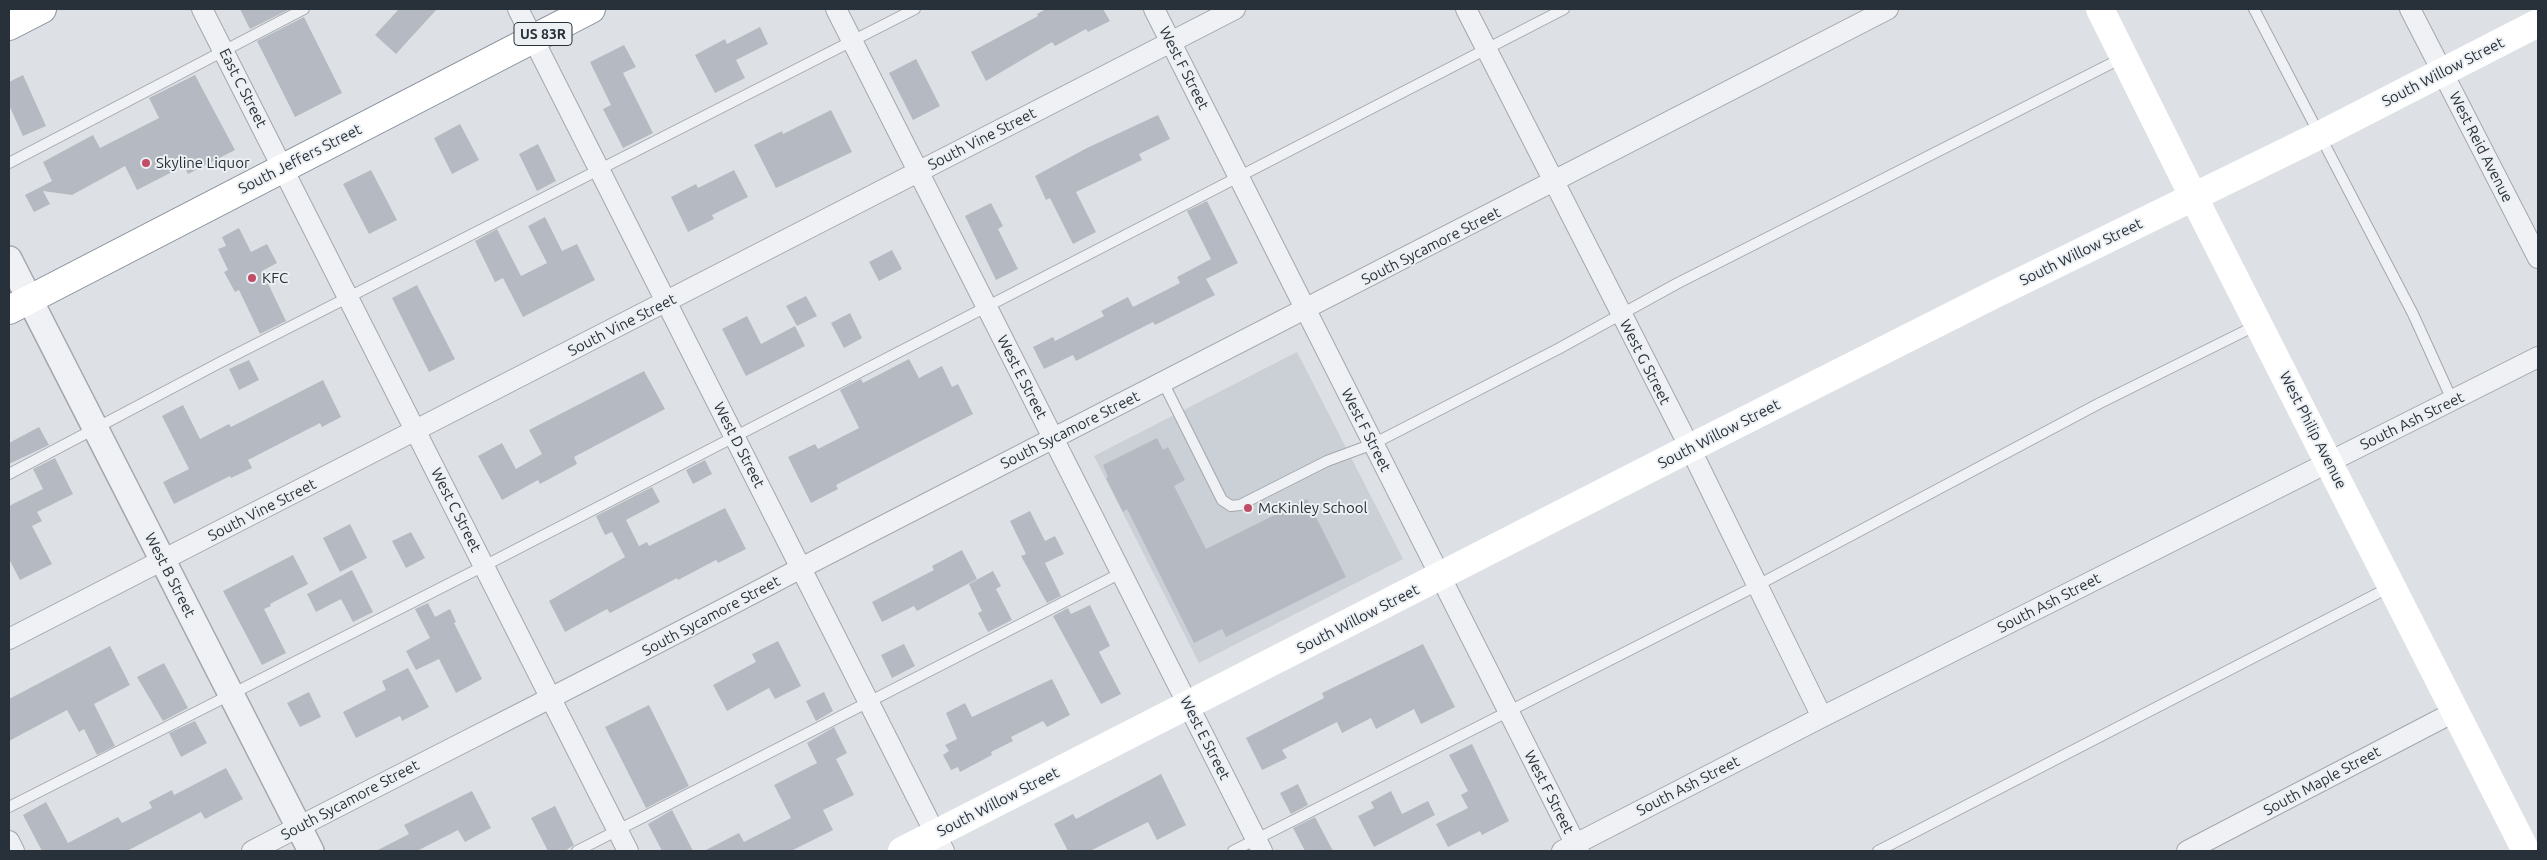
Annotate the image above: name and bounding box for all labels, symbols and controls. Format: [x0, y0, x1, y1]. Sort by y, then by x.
road number: US 83R [514, 22, 572, 46]
street label: West F Street [1155, 23, 1213, 113]
street label: South Willow Street [2379, 33, 2507, 111]
street label: East C Street [215, 45, 271, 131]
street label: West Reid Avenue [2445, 89, 2517, 205]
street label: South Vine Street [925, 104, 1039, 174]
street label: South Jeffers Street [235, 120, 365, 198]
place label: Skyline Liquor [156, 154, 250, 172]
marker: Skyline Liquor [140, 157, 152, 169]
street label: South Sycamore Street [1358, 203, 1504, 289]
street label: South Willow Street [2017, 214, 2145, 290]
place label: KFC [262, 269, 288, 287]
marker: KFC [246, 272, 258, 284]
street label: South Vine Street [565, 290, 679, 360]
street label: West G Street [1616, 316, 1674, 408]
street label: West E Street [993, 332, 1051, 422]
street label: West Philip Avenue [2276, 368, 2350, 492]
street label: West F Street [1337, 385, 1395, 475]
street label: South Sycamore Street [997, 387, 1143, 473]
street label: South Ash Street [2357, 388, 2467, 454]
street label: South Willow Street [1655, 395, 1783, 473]
street label: West D Street [710, 399, 768, 491]
street label: West C Street [427, 465, 485, 555]
street label: South Vine Street [205, 475, 319, 545]
place label: McKinley School [1258, 499, 1367, 517]
marker: McKinley School [1242, 502, 1254, 514]
street label: West B Street [141, 530, 199, 620]
street label: South Ash Street [1994, 569, 2104, 637]
street label: South Sycamore Street [639, 572, 783, 660]
street label: South Willow Street [1294, 580, 1422, 658]
street label: West E Street [1176, 693, 1234, 783]
street label: South Maple Street [2260, 743, 2384, 819]
street label: West F Street [1520, 747, 1578, 837]
street label: South Ash Street [1633, 752, 1743, 820]
street label: South Sycamore Street [278, 756, 422, 844]
street label: South Willow Street [934, 763, 1062, 841]

